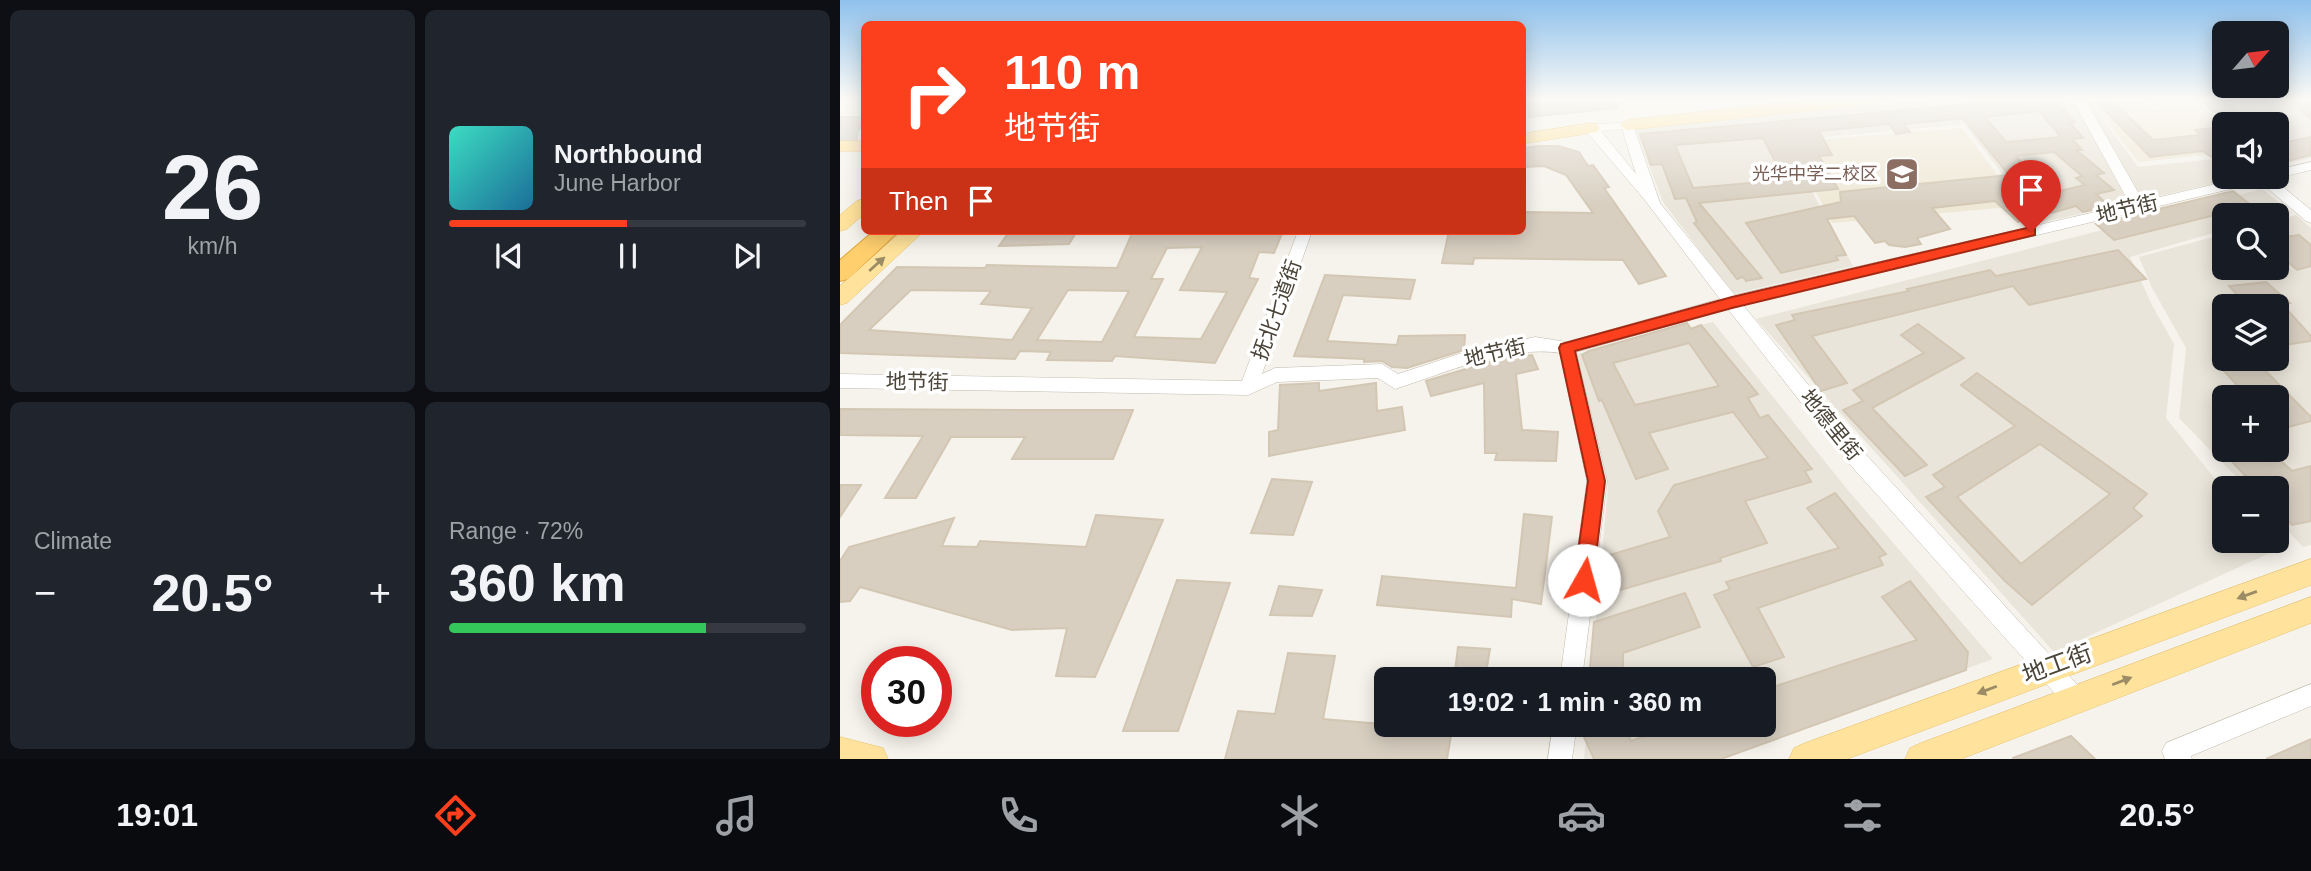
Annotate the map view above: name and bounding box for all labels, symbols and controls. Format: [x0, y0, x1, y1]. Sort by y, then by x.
north arrow [2212, 21, 2289, 98]
map controls [2212, 21, 2289, 553]
text: 110 m [1004, 45, 1140, 99]
icon: right [889, 49, 980, 140]
text: 地节街 [1004, 110, 1100, 146]
button: sound [2212, 112, 2289, 189]
text: 26 [162, 137, 263, 238]
text: Northbound [554, 139, 703, 169]
school or university icon: 光华中学二校区 [1883, 155, 1921, 193]
pin [2001, 160, 2061, 232]
place label: 光华中学二校区 [1752, 164, 1878, 184]
text: June Harbor [554, 170, 681, 196]
icon: arrive [2012, 171, 2050, 209]
icon: arrive [962, 182, 1000, 220]
text: Then [889, 186, 948, 216]
street label: 地节街 [2094, 190, 2160, 227]
button: search [2212, 203, 2289, 280]
text: km/h [188, 233, 237, 259]
icon: previous [490, 237, 528, 275]
icon: pause [609, 237, 647, 275]
icon: next [728, 237, 766, 275]
one-way arrow [868, 256, 886, 272]
street label: 抚北七道街 [1248, 257, 1305, 363]
button: layers [2212, 294, 2289, 371]
street label: 地节街 [1462, 334, 1528, 371]
street label: 地节街 [885, 369, 949, 394]
street label: 地德里街 [1796, 385, 1867, 465]
button: + [2212, 385, 2289, 462]
button: − [2212, 476, 2289, 553]
text: Range · 72% [449, 518, 583, 544]
text: Climate [34, 528, 112, 554]
position arrow [1547, 543, 1621, 617]
text: 360 km [449, 554, 625, 612]
text: 20.5° [151, 564, 274, 622]
text: − [34, 572, 56, 614]
text: + [369, 572, 391, 614]
one-way arrow [2236, 590, 2257, 601]
street label: 地工街 [2018, 639, 2095, 689]
speed limit sign: 30 [861, 646, 952, 737]
one-way arrow [2112, 676, 2133, 687]
one-way arrow [1977, 685, 1998, 696]
text: 19:02 · 1 min · 360 m [1448, 687, 1702, 717]
icon: directions [431, 791, 480, 840]
icon: music [712, 791, 761, 840]
icon: phone [994, 791, 1043, 840]
icon: climate [1275, 791, 1324, 840]
icon: car [1557, 791, 1606, 840]
icon: filters [1838, 791, 1887, 840]
text: 19:01 [116, 797, 198, 833]
text: 20.5° [2120, 797, 2195, 833]

